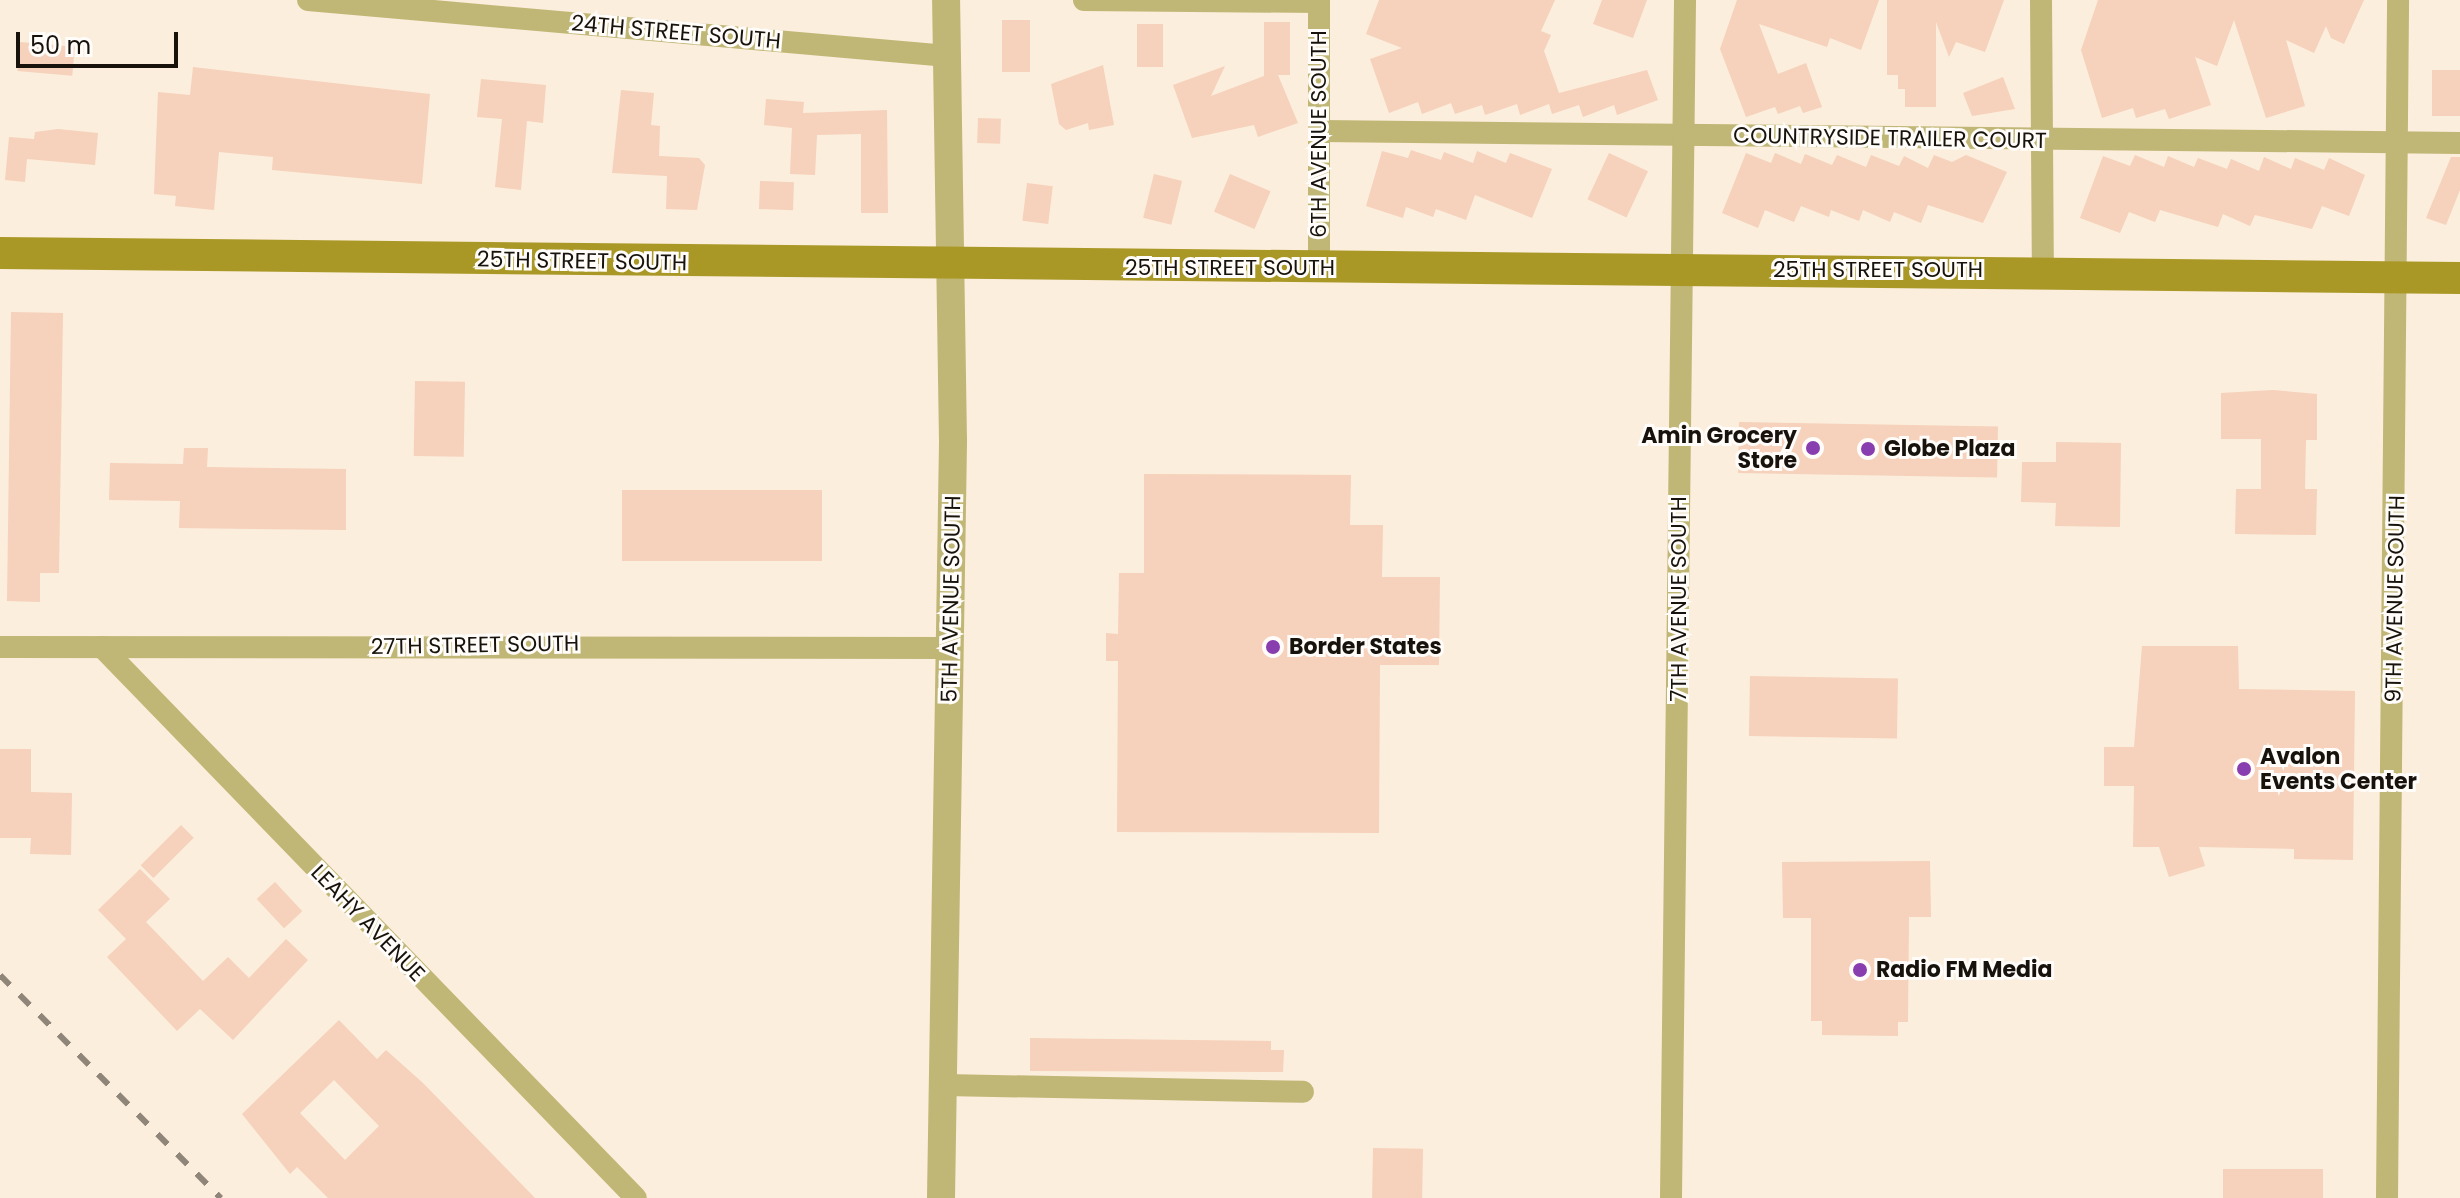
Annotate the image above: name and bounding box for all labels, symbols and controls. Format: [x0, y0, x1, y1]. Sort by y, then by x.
street label: 24TH STREET SOUTH [570, 10, 782, 54]
scale bar [20, 16, 182, 66]
text: 50 m [30, 29, 91, 62]
street label: 6TH AVENUE SOUTH [1306, 30, 1332, 238]
street label: COUNTRYSIDE TRAILER COURT [1733, 122, 2047, 154]
street label: 25TH STREET SOUTH [477, 246, 687, 276]
street label: 25TH STREET SOUTH [1125, 255, 1335, 281]
street label: 25TH STREET SOUTH [1773, 257, 1983, 283]
place label: Amin Grocery Store [1641, 422, 1797, 474]
place label: Globe Plaza [1884, 436, 2015, 462]
marker: Amin Grocery Store [1804, 439, 1822, 457]
marker: Globe Plaza [1859, 440, 1877, 458]
street label: 5TH AVENUE SOUTH [936, 495, 966, 703]
street label: 9TH AVENUE SOUTH [2380, 495, 2410, 703]
street label: 7TH AVENUE SOUTH [1666, 496, 1692, 702]
street label: 27TH STREET SOUTH [371, 630, 579, 660]
place label: Border States [1289, 634, 1442, 660]
marker: Border States [1264, 638, 1282, 656]
place label: Avalon Events Center [2260, 743, 2417, 794]
marker: Avalon Events Center [2235, 760, 2253, 778]
street label: LEAHY AVENUE [306, 859, 430, 987]
place label: Radio FM Media [1876, 957, 2052, 983]
marker: Radio FM Media [1851, 961, 1869, 979]

